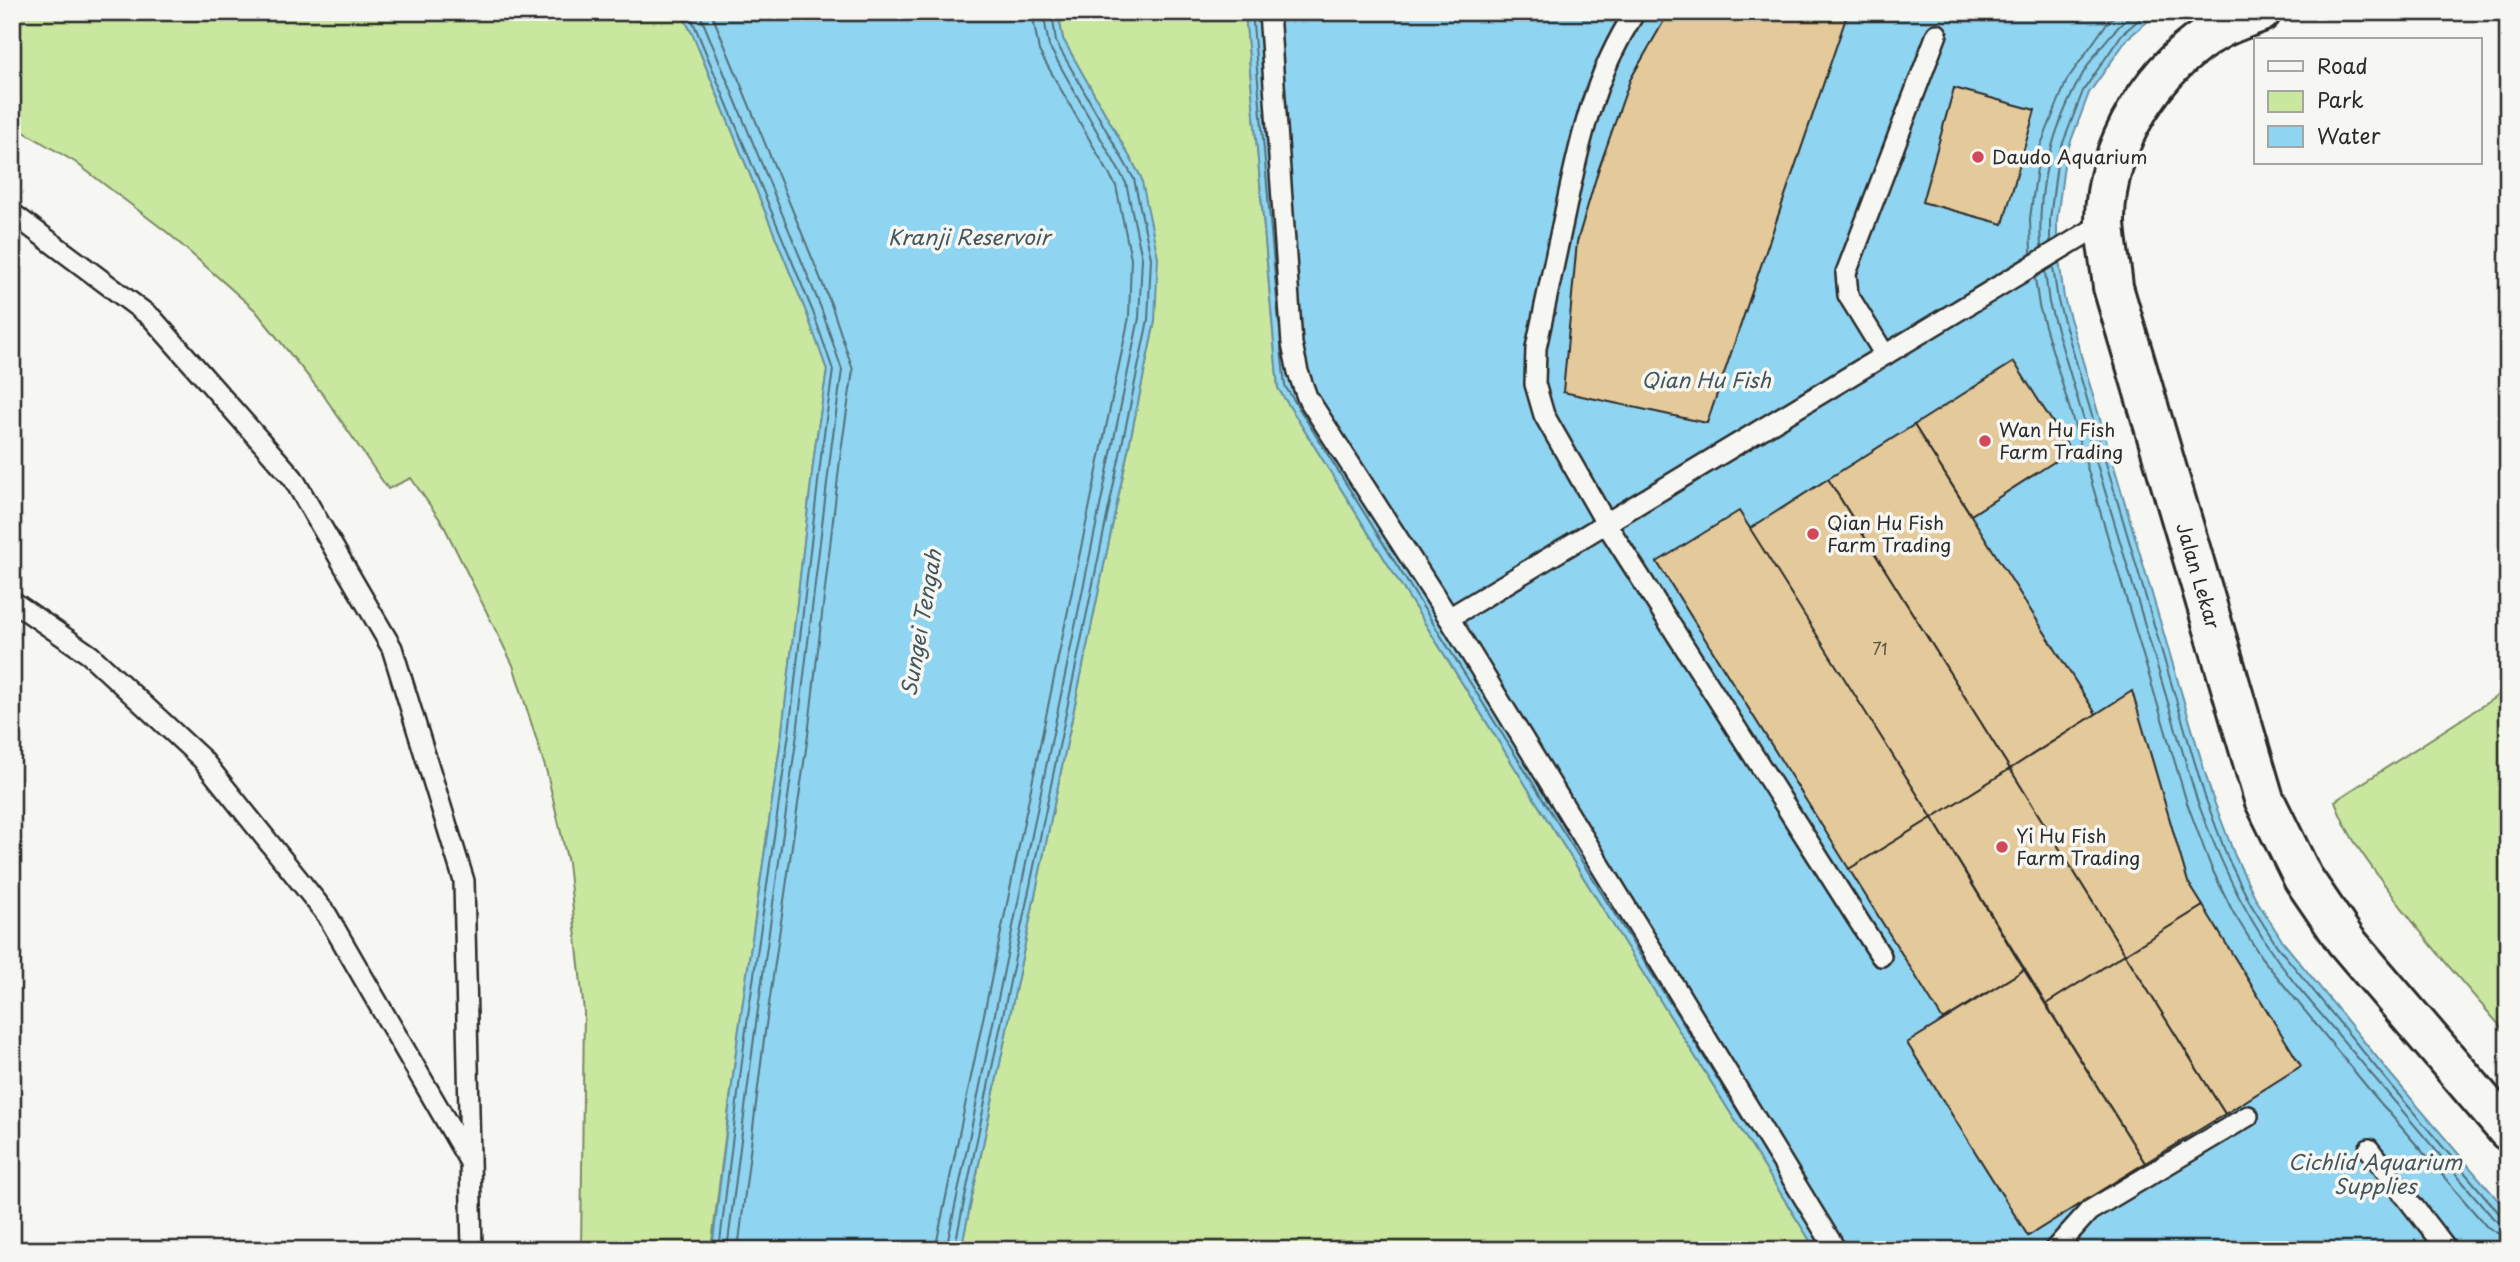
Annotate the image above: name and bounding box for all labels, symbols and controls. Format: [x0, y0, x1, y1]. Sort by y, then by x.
legend [2254, 38, 2482, 164]
text: Road [2317, 49, 2368, 81]
text: Park [2317, 83, 2364, 115]
text: Water [2317, 119, 2381, 151]
place label: Daudo Aquarium [1992, 142, 2147, 170]
marker: Daudo Aquarium [1970, 149, 1986, 165]
water label: Kranji Reservoir [888, 220, 1054, 252]
water label: Qian Hu Fish [1641, 363, 1771, 395]
place label: Wan Hu Fish Farm Trading [1999, 415, 2123, 465]
marker: Wan Hu Fish Farm Trading [1977, 433, 1993, 449]
place label: Qian Hu Fish Farm Trading [1827, 508, 1951, 558]
street label: Jalan Lekar [2170, 519, 2228, 632]
marker: Qian Hu Fish Farm Trading [1805, 526, 1821, 542]
water label: Sungei Tengah [891, 546, 949, 698]
house number: 71 [1873, 636, 1888, 660]
place label: Yi Hu Fish Farm Trading [2016, 821, 2140, 871]
marker: Yi Hu Fish Farm Trading [1994, 839, 2010, 855]
water label: Cichlid Aquarium Supplies [2288, 1145, 2463, 1201]

